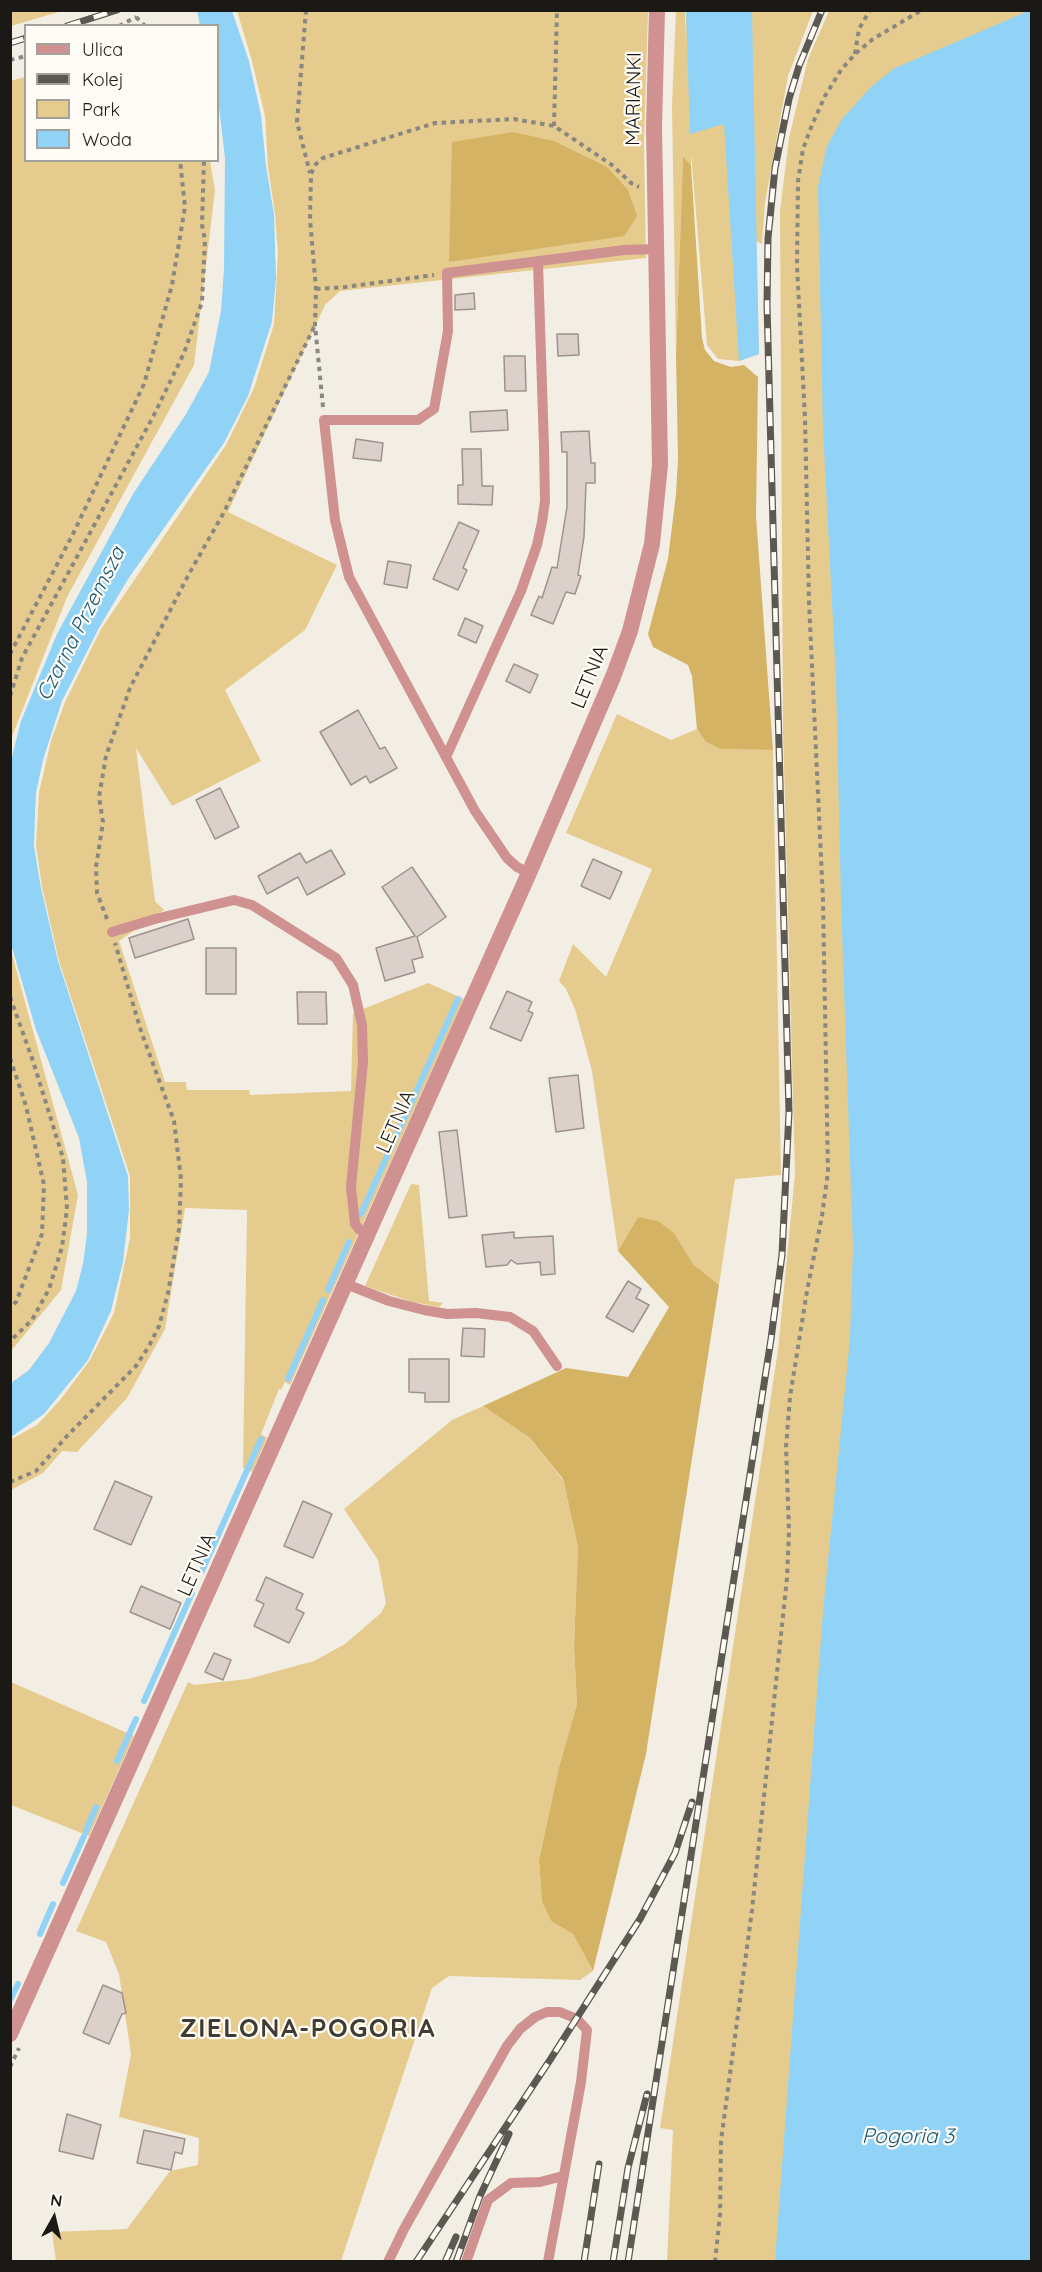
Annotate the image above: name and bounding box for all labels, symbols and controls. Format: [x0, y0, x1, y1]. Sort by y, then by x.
legend [24, 24, 219, 162]
text: Ulica [82, 38, 123, 61]
street label: MARIANKI [621, 52, 647, 146]
text: Kolej [82, 68, 124, 91]
text: Park [82, 98, 120, 121]
text: Woda [82, 128, 132, 151]
water label: Czarna Przemsza [31, 543, 131, 705]
street label: LETNIA [566, 642, 614, 712]
street label: LETNIA [371, 1087, 421, 1157]
street label: LETNIA [172, 1530, 222, 1600]
district label: ZIELONA-POGORIA [180, 2013, 436, 2045]
water label: Pogoria 3 [862, 2124, 954, 2150]
north arrow [24, 2188, 84, 2248]
text: N [49, 2189, 64, 2211]

